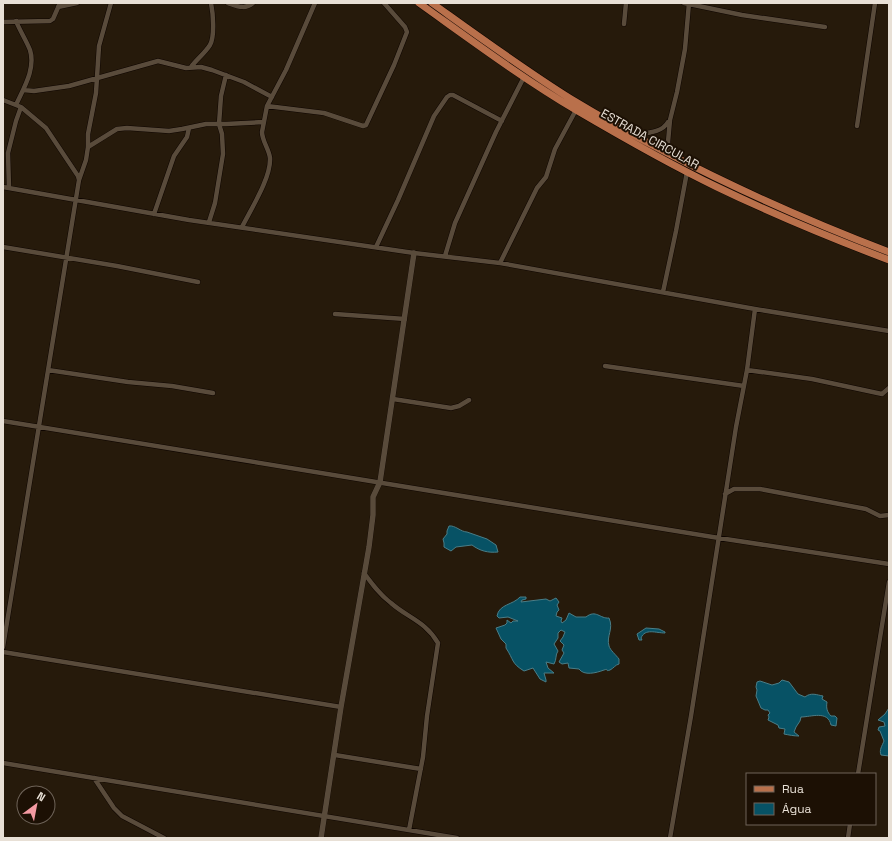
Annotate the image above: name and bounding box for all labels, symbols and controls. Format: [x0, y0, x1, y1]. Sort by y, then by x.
street label: ESTRADA CIRCULAR [598, 105, 702, 173]
legend [746, 773, 876, 825]
text: Rua [782, 781, 804, 797]
north arrow [16, 785, 56, 825]
text: N [34, 789, 48, 804]
text: Água [782, 801, 812, 817]

